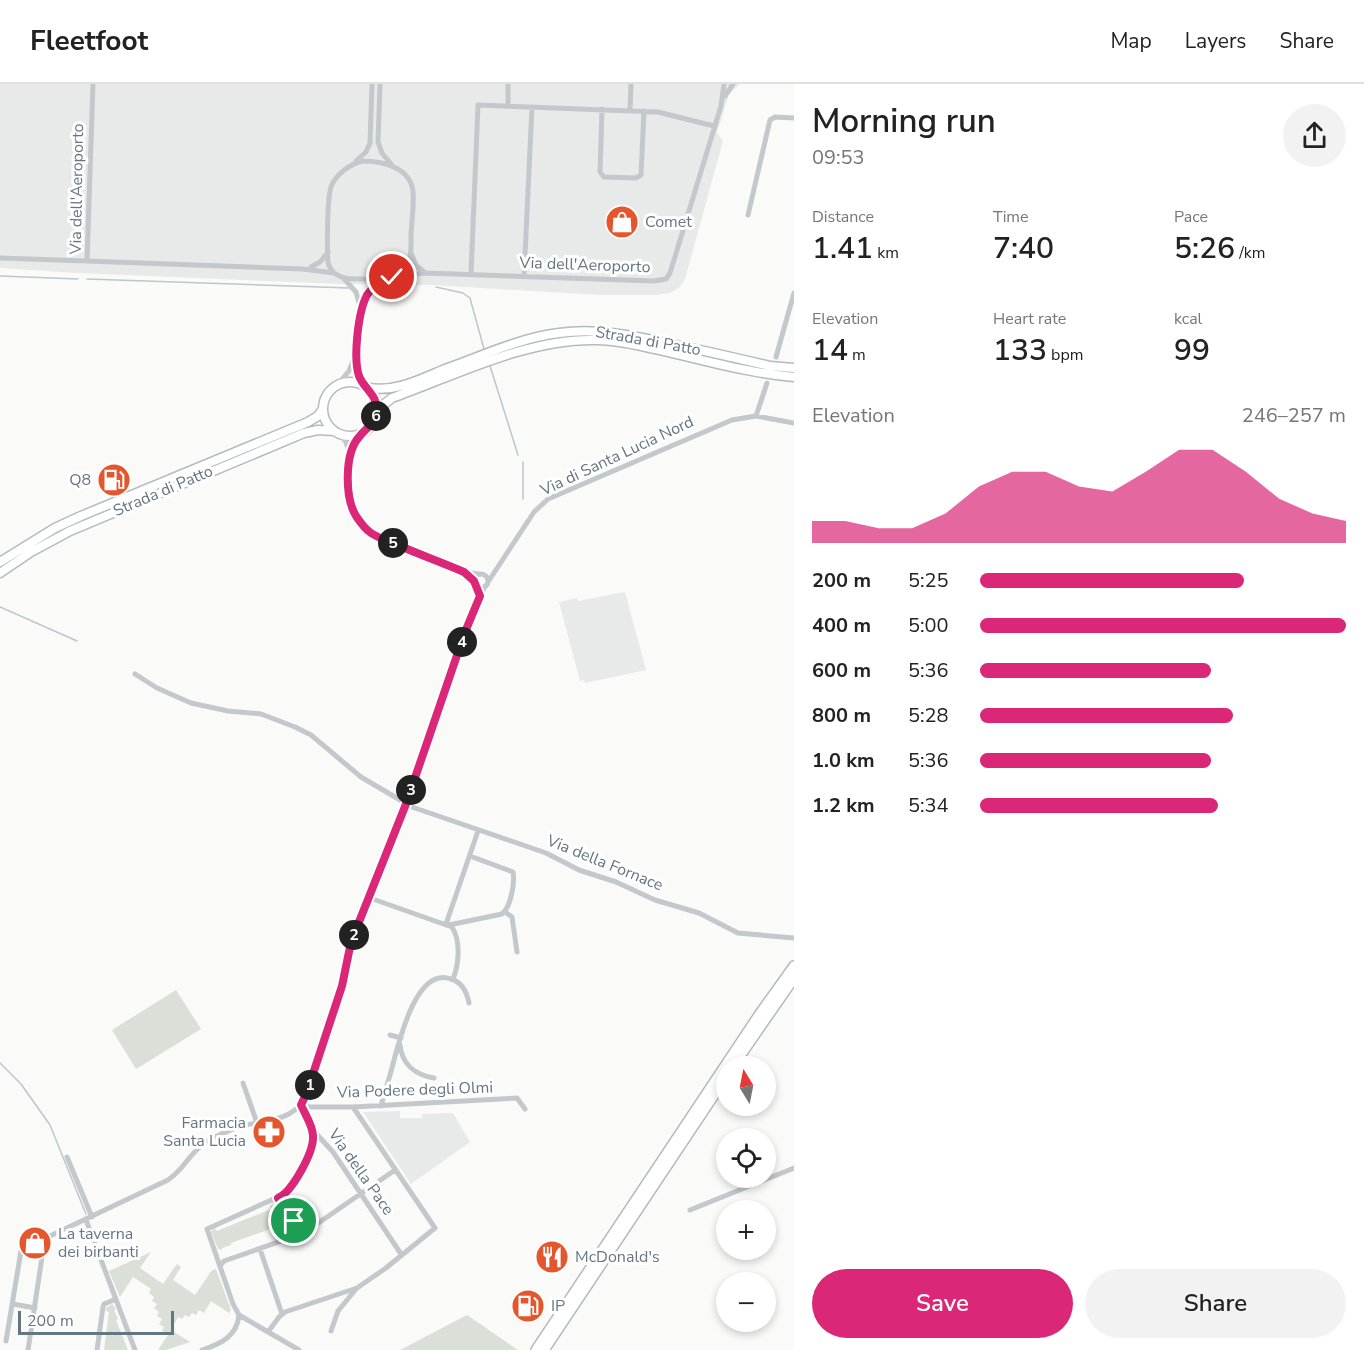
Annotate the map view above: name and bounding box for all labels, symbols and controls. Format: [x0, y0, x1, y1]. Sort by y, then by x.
text: Fleetfoot [30, 22, 148, 60]
text: Map [1110, 27, 1152, 55]
text: Layers [1185, 27, 1246, 55]
text: Share [1279, 27, 1334, 55]
text: Morning run [812, 99, 996, 144]
button: share [1283, 104, 1346, 167]
street label: Via dell'Aeroporto [65, 123, 89, 256]
text: 09:53 [812, 144, 865, 171]
shop icon: Comet [604, 204, 640, 240]
text: Distance [812, 206, 874, 228]
text: Time [993, 206, 1029, 228]
text: Pace [1174, 206, 1208, 228]
place label: Comet [645, 211, 692, 233]
text: 1.41 [812, 228, 873, 269]
text: 7:40 [993, 228, 1054, 269]
text: 5:26 [1174, 228, 1235, 269]
text: km [873, 242, 899, 264]
text: /km [1235, 242, 1265, 264]
pin [366, 251, 417, 302]
street label: Via dell'Aeroporto [518, 252, 651, 278]
icon: check [375, 260, 408, 293]
text: Elevation [812, 308, 878, 330]
text: Heart rate [993, 308, 1066, 330]
text: kcal [1174, 308, 1202, 330]
street label: Strada di Patto [594, 321, 703, 361]
text: 14 [812, 330, 848, 371]
text: 133 [993, 330, 1047, 371]
text: 99 [1174, 330, 1210, 371]
text: m [848, 344, 866, 366]
text: bpm [1047, 344, 1083, 366]
pin: 6 [361, 401, 391, 431]
text: Elevation [812, 402, 895, 429]
text: 246–257 m [1242, 402, 1346, 429]
text: 6 [371, 405, 381, 427]
street label: Via di Santa Lucia Nord [536, 411, 697, 502]
street label: Strada di Patto [110, 460, 216, 522]
fuel station icon: Q8 [96, 462, 132, 498]
place label: Q8 [69, 469, 91, 491]
pin: 5 [378, 528, 408, 558]
text: 5 [388, 532, 398, 554]
text: 200 m [812, 567, 871, 594]
text: 5:25 [908, 567, 949, 594]
text: 400 m [812, 612, 871, 639]
text: 5:00 [908, 612, 949, 639]
pin: 4 [447, 627, 477, 657]
text: 4 [457, 631, 467, 653]
text: 600 m [812, 657, 871, 684]
text: 5:36 [908, 657, 949, 684]
text: 800 m [812, 702, 871, 729]
text: 5:28 [908, 702, 949, 729]
text: 1.0 km [812, 747, 875, 774]
text: 5:36 [908, 747, 949, 774]
pin: 3 [396, 775, 426, 805]
text: 3 [406, 779, 416, 801]
text: 1.2 km [812, 792, 875, 819]
text: 5:34 [908, 792, 949, 819]
street label: Via della Fornace [543, 829, 666, 896]
pin: 2 [339, 920, 369, 950]
text: 2 [349, 924, 359, 946]
north arrow [716, 1056, 776, 1116]
map controls [716, 1056, 776, 1332]
pin: 1 [295, 1070, 325, 1100]
text: 1 [305, 1074, 315, 1096]
street label: Via Podere degli Olmi [336, 1076, 493, 1104]
place label: Farmacia Santa Lucia [163, 1112, 246, 1152]
pharmacy icon: Farmacia Santa Lucia [251, 1114, 287, 1150]
street label: Via della Pace [322, 1123, 399, 1220]
button: locate [716, 1128, 776, 1188]
pin [268, 1195, 319, 1246]
button: + [716, 1200, 776, 1260]
icon: arrive [277, 1204, 310, 1237]
place label: La taverna dei birbanti [58, 1223, 139, 1263]
shop icon: La taverna dei birbanti [17, 1225, 53, 1261]
restaurant icon: McDonald's [534, 1239, 570, 1275]
place label: McDonald's [575, 1246, 660, 1268]
button: Save [812, 1269, 1073, 1338]
button: Share [1085, 1269, 1346, 1338]
button: − [716, 1272, 776, 1332]
fuel station icon: IP [510, 1288, 546, 1324]
place label: IP [551, 1295, 565, 1317]
scale bar [18, 1308, 174, 1336]
text: 200 m [27, 1310, 74, 1332]

